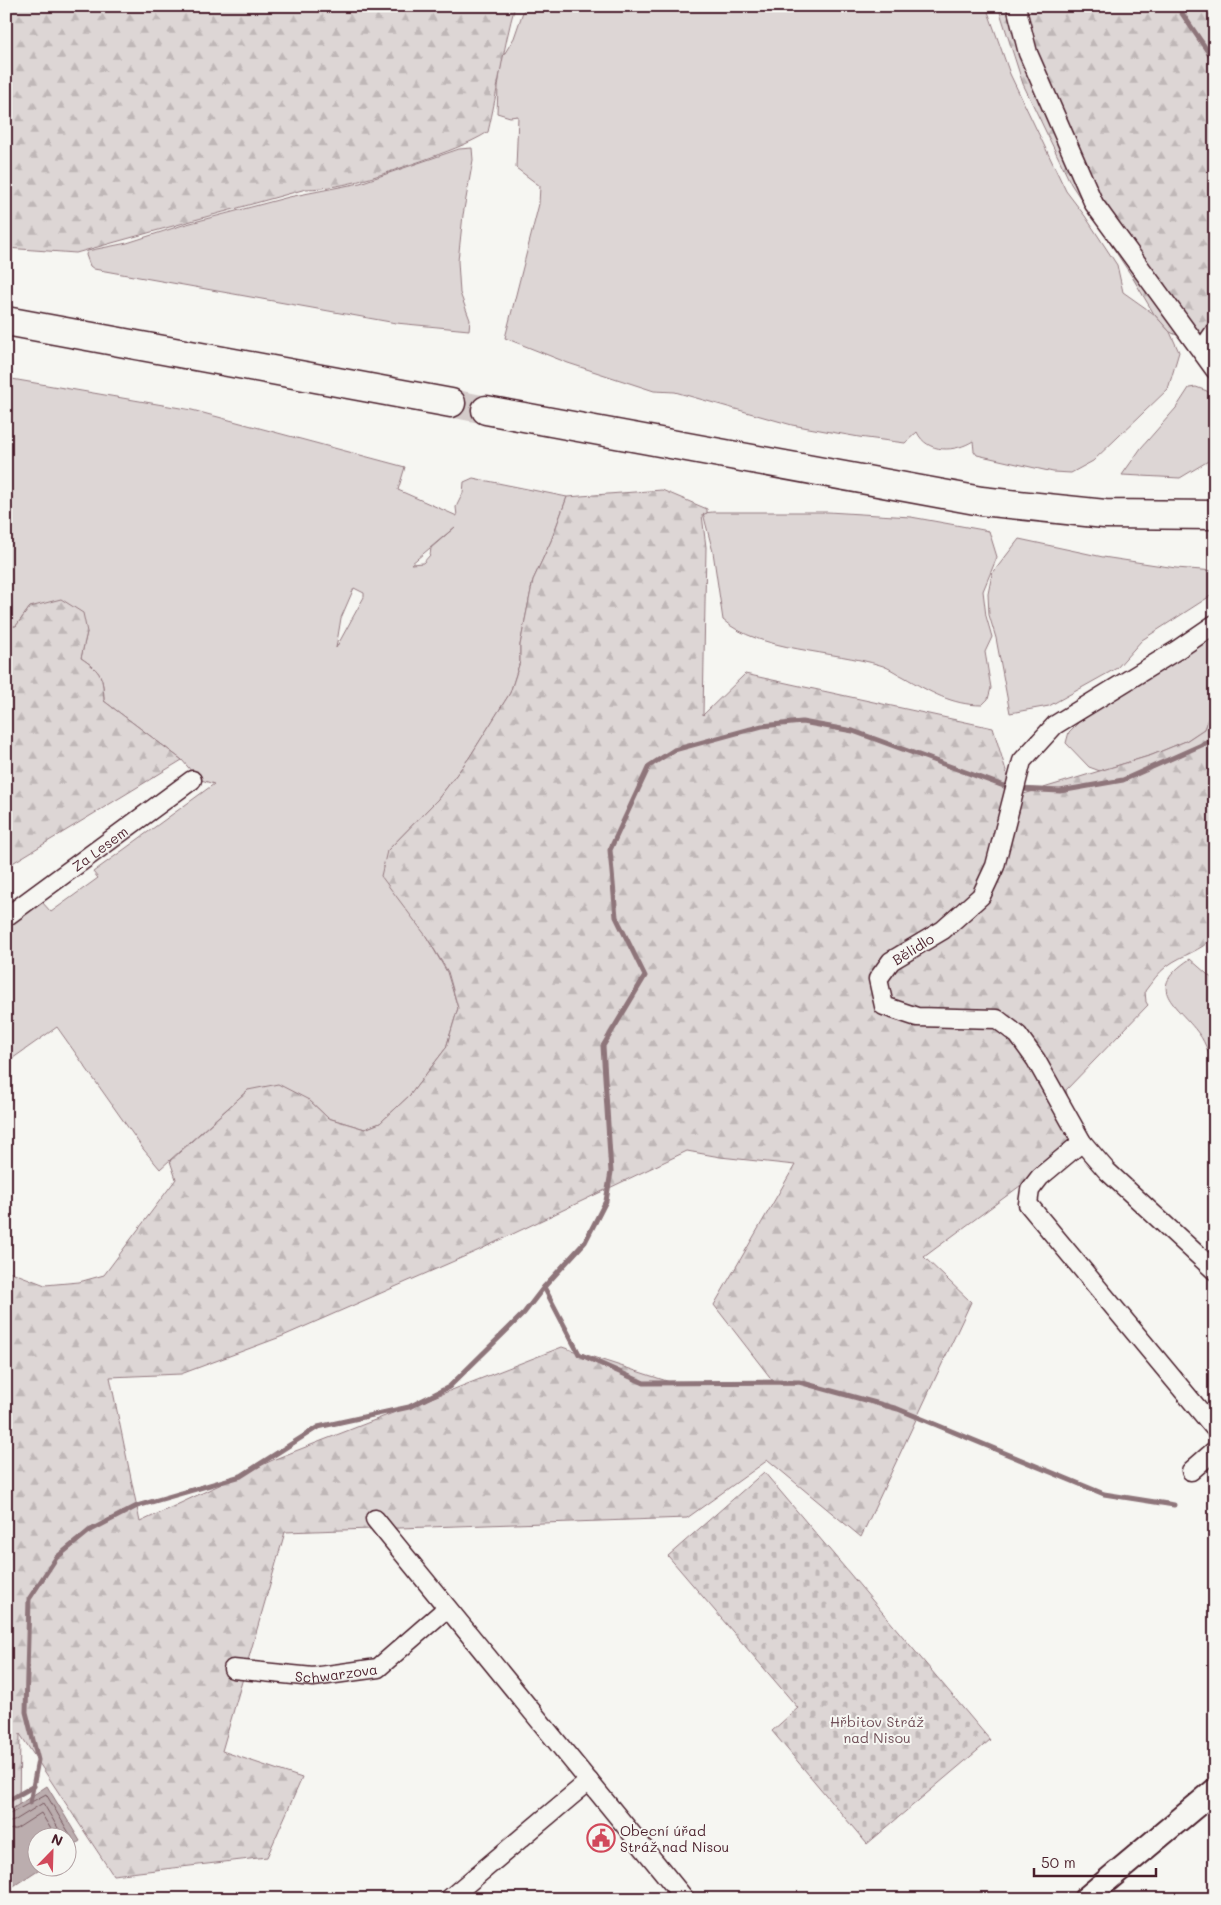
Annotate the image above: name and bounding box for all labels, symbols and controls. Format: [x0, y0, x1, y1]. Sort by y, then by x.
street label: Za Lesem [67, 821, 131, 875]
street label: Bělidlo [889, 929, 937, 969]
street label: Schwarzova [294, 1659, 379, 1687]
park label: Hřbitov Stráž nad Nisou [830, 1712, 924, 1747]
place label: Obecní úřad Stráž nad Nisou [620, 1821, 729, 1856]
public building icon: Obecní úřad Stráž nad Nisou [586, 1823, 616, 1853]
north arrow [28, 1828, 78, 1878]
text: N [49, 1829, 66, 1850]
scale bar [1034, 1845, 1156, 1877]
text: 50 m [1041, 1852, 1076, 1872]

